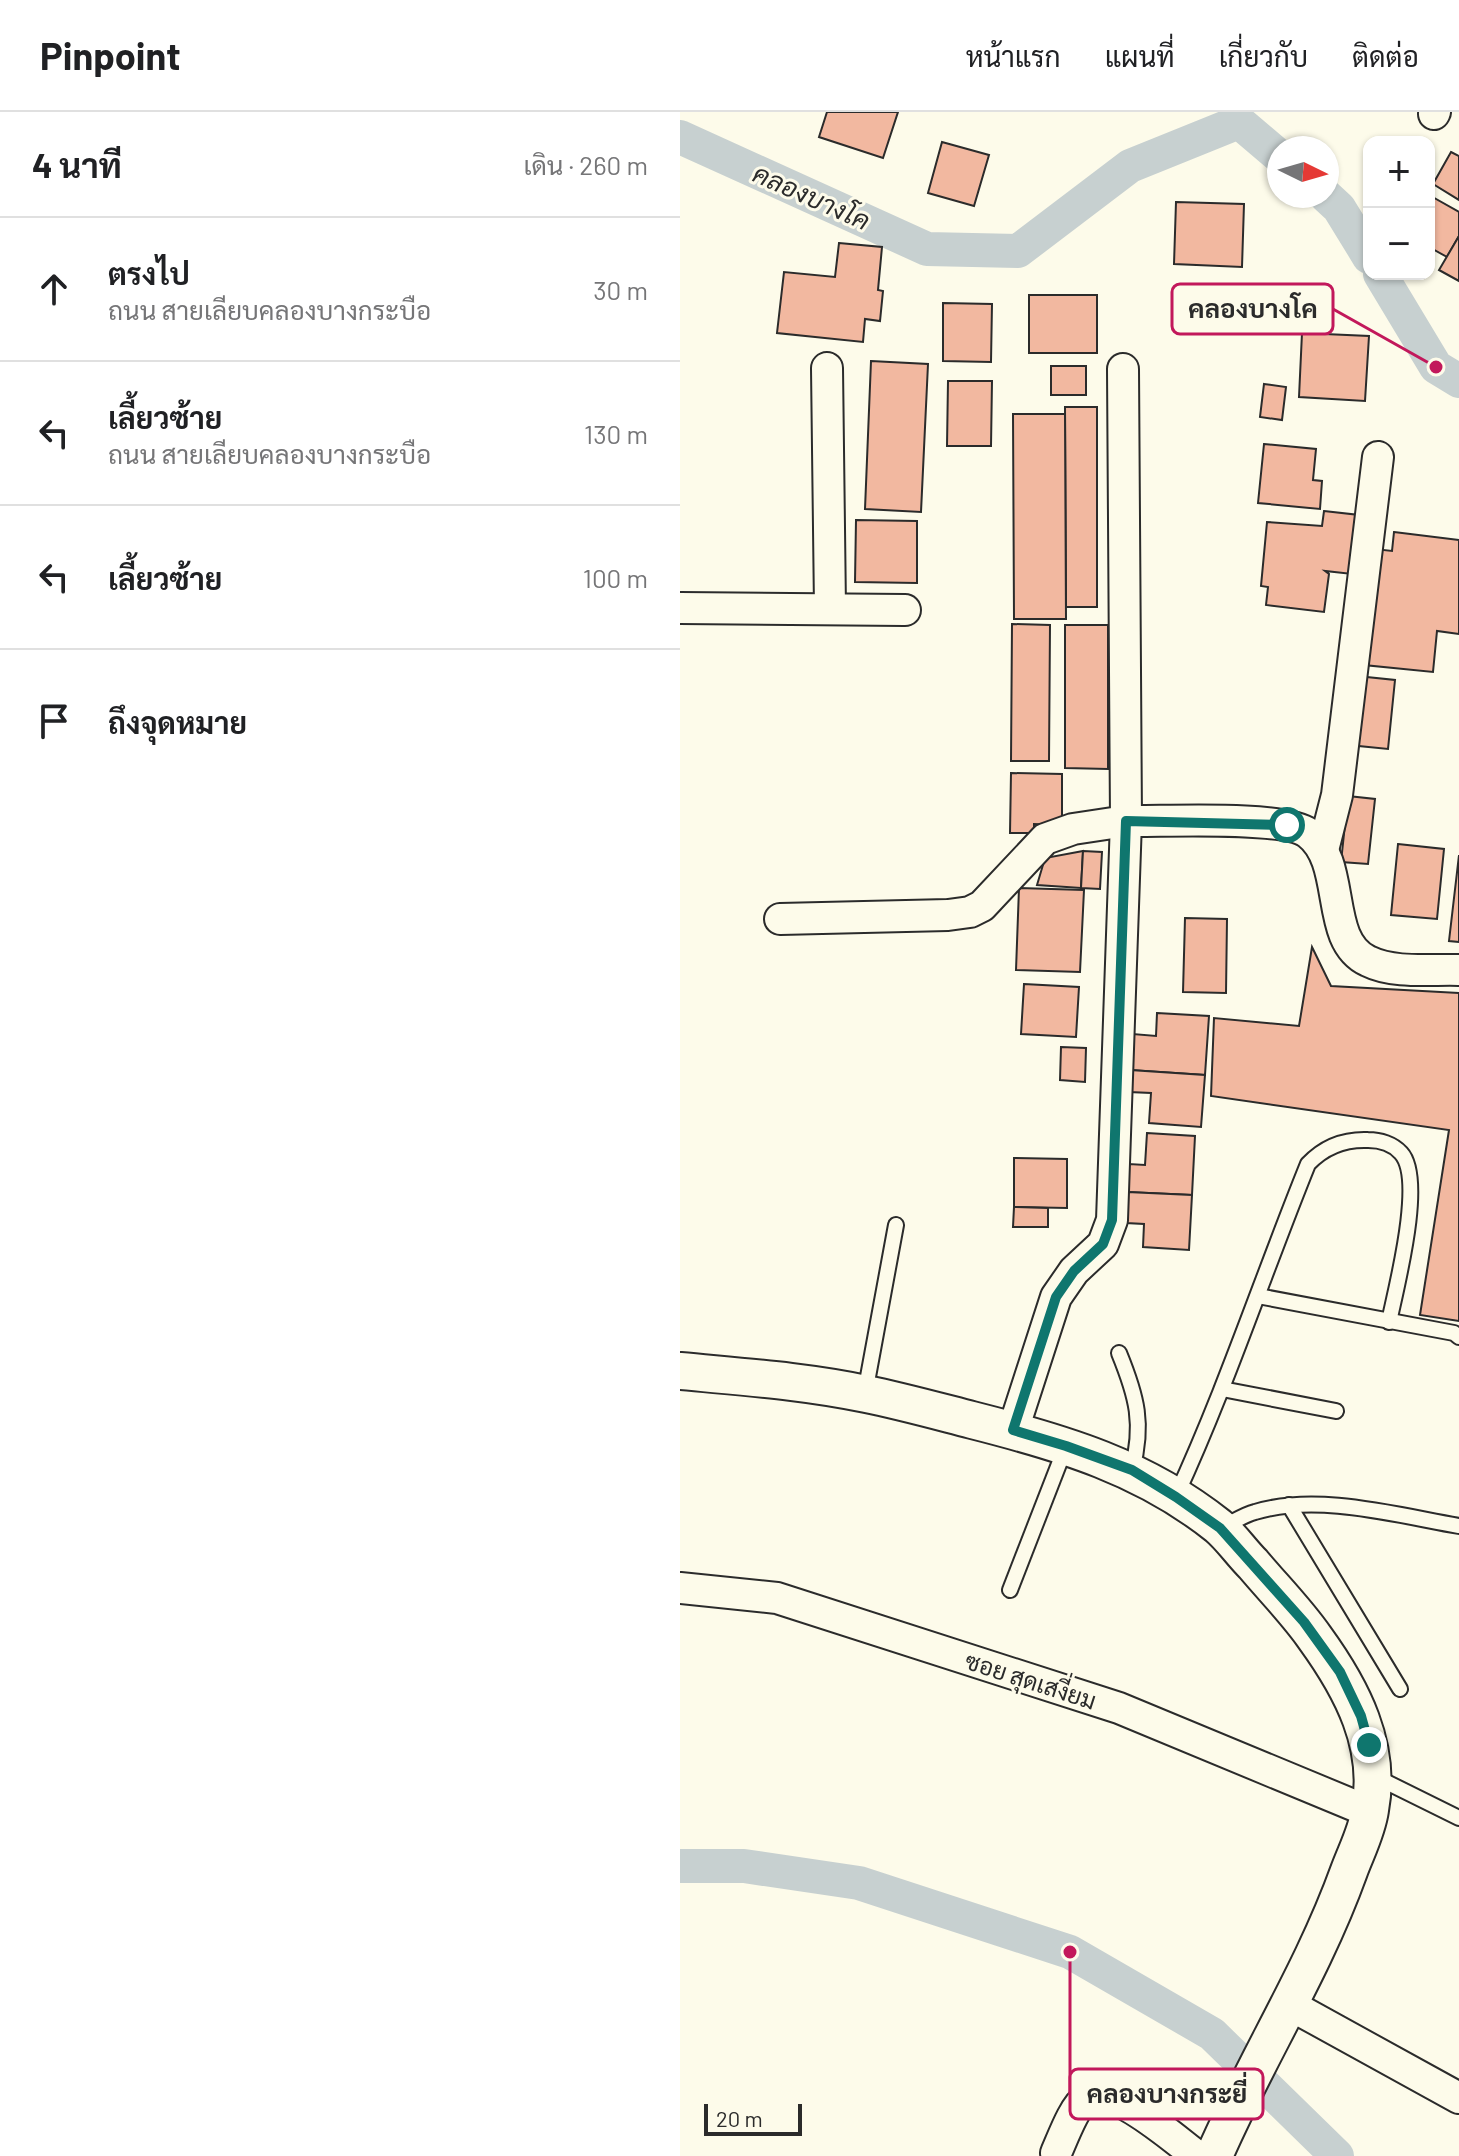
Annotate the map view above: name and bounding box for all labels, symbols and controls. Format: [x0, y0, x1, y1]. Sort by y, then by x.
text: Pinpoint [40, 32, 181, 78]
text: หน้าแรก [966, 39, 1061, 73]
text: แผนที่ [1105, 39, 1175, 73]
text: เกี่ยวกับ [1219, 39, 1308, 73]
text: ติดต่อ [1352, 39, 1419, 73]
north arrow [1267, 136, 1339, 208]
map controls [1363, 136, 1435, 280]
button: + [1363, 136, 1435, 208]
text: 4 นาที [32, 144, 122, 185]
text: เดิน · 260 m [523, 149, 648, 180]
water label: คลองบางโค [749, 157, 875, 235]
button: − [1363, 208, 1435, 280]
text: ตรงไป [108, 255, 190, 291]
icon: ahead [32, 267, 76, 311]
text: 30 m [593, 274, 648, 305]
callout: คลองบางโค [1172, 284, 1333, 334]
text: คลองบางโค [1188, 292, 1318, 323]
text: ถนน สายเลียบคลองบางกระบือ [108, 294, 431, 325]
text: เลี้ยวซ้าย [108, 399, 222, 435]
icon: left [32, 411, 76, 455]
text: 130 m [584, 418, 648, 449]
text: ถนน สายเลียบคลองบางกระบือ [108, 438, 431, 469]
icon: left [32, 555, 76, 599]
text: เลี้ยวซ้าย [108, 560, 222, 596]
text: 100 m [583, 562, 648, 593]
icon: arrive [32, 699, 76, 743]
text: ถึงจุดหมาย [108, 704, 247, 740]
route start [1269, 807, 1305, 843]
street label: ซอย สุดเสงี่ยม [961, 1640, 1102, 1718]
route end [1351, 1727, 1387, 1763]
callout: คลองบางกระยี่ [1070, 2069, 1263, 2119]
text: คลองบางกระยี่ [1087, 2071, 1247, 2108]
scale bar [704, 2100, 802, 2136]
text: 20 m [716, 2105, 763, 2131]

